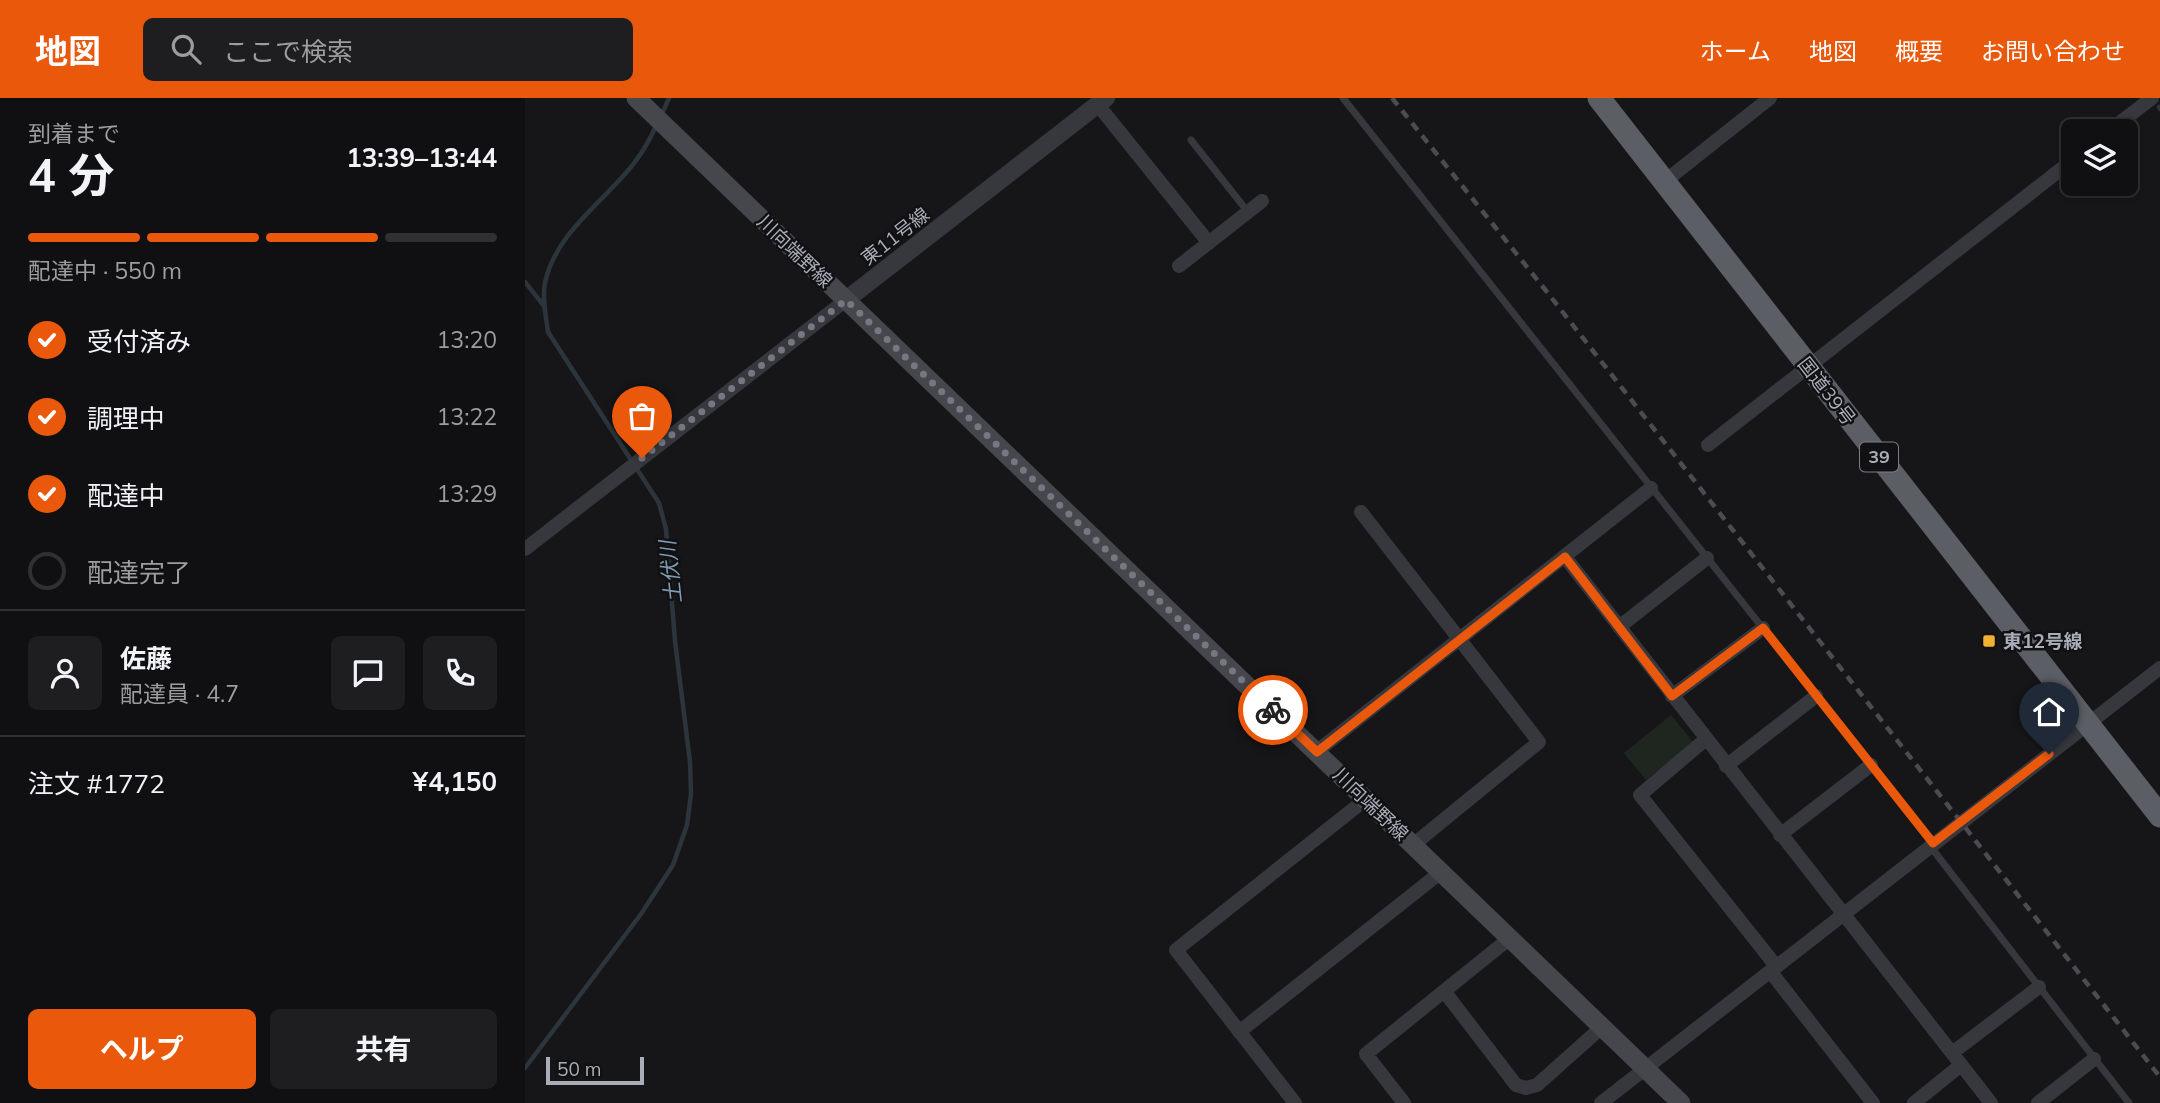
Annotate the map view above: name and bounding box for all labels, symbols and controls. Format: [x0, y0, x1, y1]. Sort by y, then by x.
search box [143, 18, 633, 81]
text: 地図 [35, 30, 101, 71]
icon: search [167, 30, 205, 68]
text: ここで検索 [223, 35, 353, 68]
text: ホーム [1700, 36, 1771, 66]
text: 地図 [1809, 36, 1857, 66]
text: 概要 [1895, 36, 1943, 66]
text: お問い合わせ [1981, 36, 2125, 66]
text: 到着まで [28, 119, 120, 148]
map controls [2061, 119, 2138, 196]
button: layers [2061, 119, 2138, 196]
text: 13:39–13:44 [346, 141, 497, 174]
text: 4 分 [28, 146, 114, 204]
street label: 東11号線 [856, 202, 934, 270]
street label: 川向端野線 [752, 209, 838, 293]
text: 配達中 · 550 m [28, 256, 182, 285]
icon: check [28, 321, 66, 359]
text: 受付済み [87, 325, 191, 358]
text: 13:20 [437, 325, 497, 354]
street label: 国道39号 [1793, 352, 1861, 430]
pin [612, 386, 672, 458]
icon: bag [623, 397, 661, 435]
icon: check [28, 398, 66, 436]
text: 調理中 [87, 402, 165, 435]
text: 13:22 [437, 402, 497, 431]
road number: 39 [1860, 442, 1898, 472]
icon: check [28, 475, 66, 513]
text: 配達中 [87, 479, 165, 512]
text: 13:29 [437, 479, 497, 508]
water label: 土伏川 [654, 537, 686, 605]
text: 配達完了 [87, 556, 191, 589]
place label: 東12号線 [2003, 629, 2083, 653]
marker: 東12号線 [1981, 633, 1997, 649]
button: person [28, 636, 102, 710]
button: chat [331, 636, 405, 710]
button: phone [423, 636, 497, 710]
text: 佐藤 [120, 642, 172, 675]
courier [1238, 675, 1308, 745]
text: 配達員 · 4.7 [120, 679, 239, 708]
pin [2019, 682, 2079, 754]
icon: bike [1254, 691, 1292, 729]
icon: home [2030, 693, 2068, 731]
street label: 川向端野線 [1328, 762, 1414, 846]
text: ¥4,150 [413, 765, 497, 798]
text: 注文 #1772 [28, 767, 165, 800]
button: ヘルプ [28, 1009, 256, 1089]
button: 共有 [270, 1009, 497, 1089]
scale bar [546, 1054, 644, 1086]
text: 50 m [557, 1057, 601, 1081]

